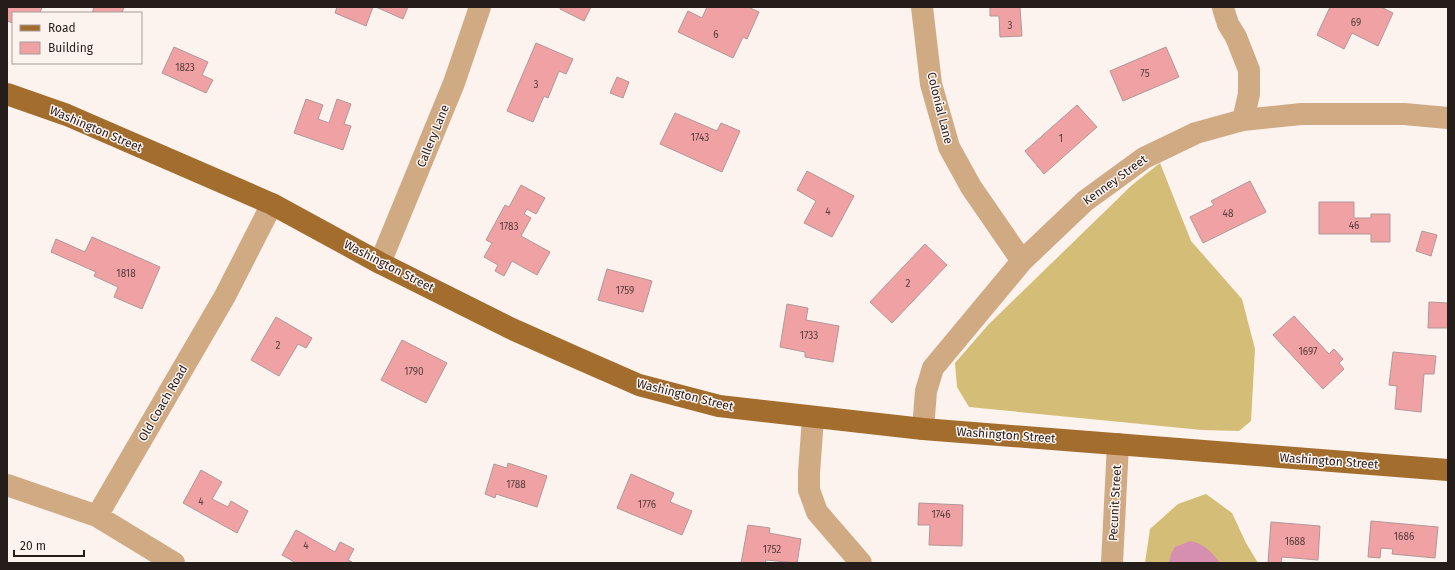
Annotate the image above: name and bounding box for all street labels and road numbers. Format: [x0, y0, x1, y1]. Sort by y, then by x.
street label: Colonial Lane [924, 71, 956, 145]
street label: Washington Street [48, 103, 145, 155]
street label: Callery Lane [414, 103, 452, 169]
street label: Kenney Street [1080, 152, 1150, 208]
street label: Washington Street [342, 237, 437, 295]
street label: Old Coach Road [136, 362, 190, 444]
street label: Washington Street [635, 376, 735, 414]
street label: Washington Street [956, 425, 1057, 445]
street label: Washington Street [1279, 451, 1380, 471]
street label: Pecunit Street [1106, 464, 1124, 541]

